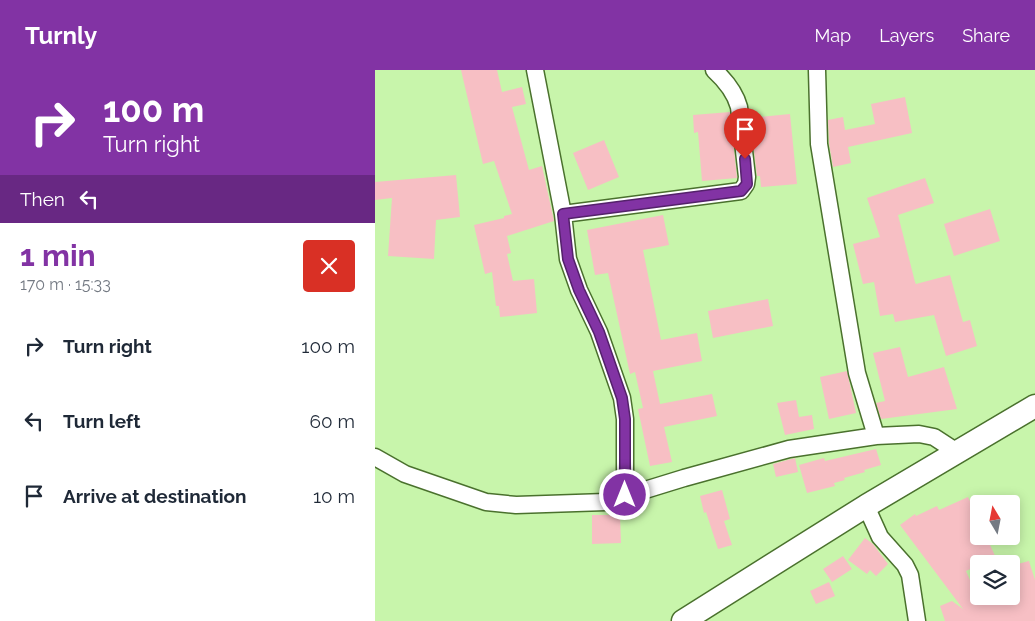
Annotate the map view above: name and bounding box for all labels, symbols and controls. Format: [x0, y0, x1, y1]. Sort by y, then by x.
text: Turnly [25, 21, 97, 50]
text: Map [815, 25, 851, 46]
text: Layers [879, 25, 934, 46]
text: Share [962, 25, 1010, 46]
text: 100 m [103, 89, 204, 130]
icon: right [20, 90, 85, 155]
pin [724, 108, 766, 159]
icon: arrive [731, 115, 759, 143]
text: Turn right [103, 131, 200, 157]
icon: left [75, 185, 103, 213]
text: Then [20, 188, 65, 210]
text: 1 min [20, 238, 96, 273]
button: close [303, 240, 355, 292]
text: 170 m · 15:33 [20, 275, 111, 294]
icon: right [20, 332, 48, 360]
text: Turn right [63, 335, 152, 357]
text: 100 m [301, 335, 355, 357]
icon: left [20, 407, 48, 435]
text: Turn left [63, 410, 140, 432]
text: 60 m [310, 410, 355, 432]
position arrow [598, 468, 650, 520]
icon: arrive [20, 482, 48, 510]
text: Arrive at destination [63, 485, 247, 507]
text: 10 m [313, 485, 355, 507]
north arrow [970, 495, 1020, 545]
map controls [970, 495, 1020, 605]
button: layers [970, 555, 1020, 605]

